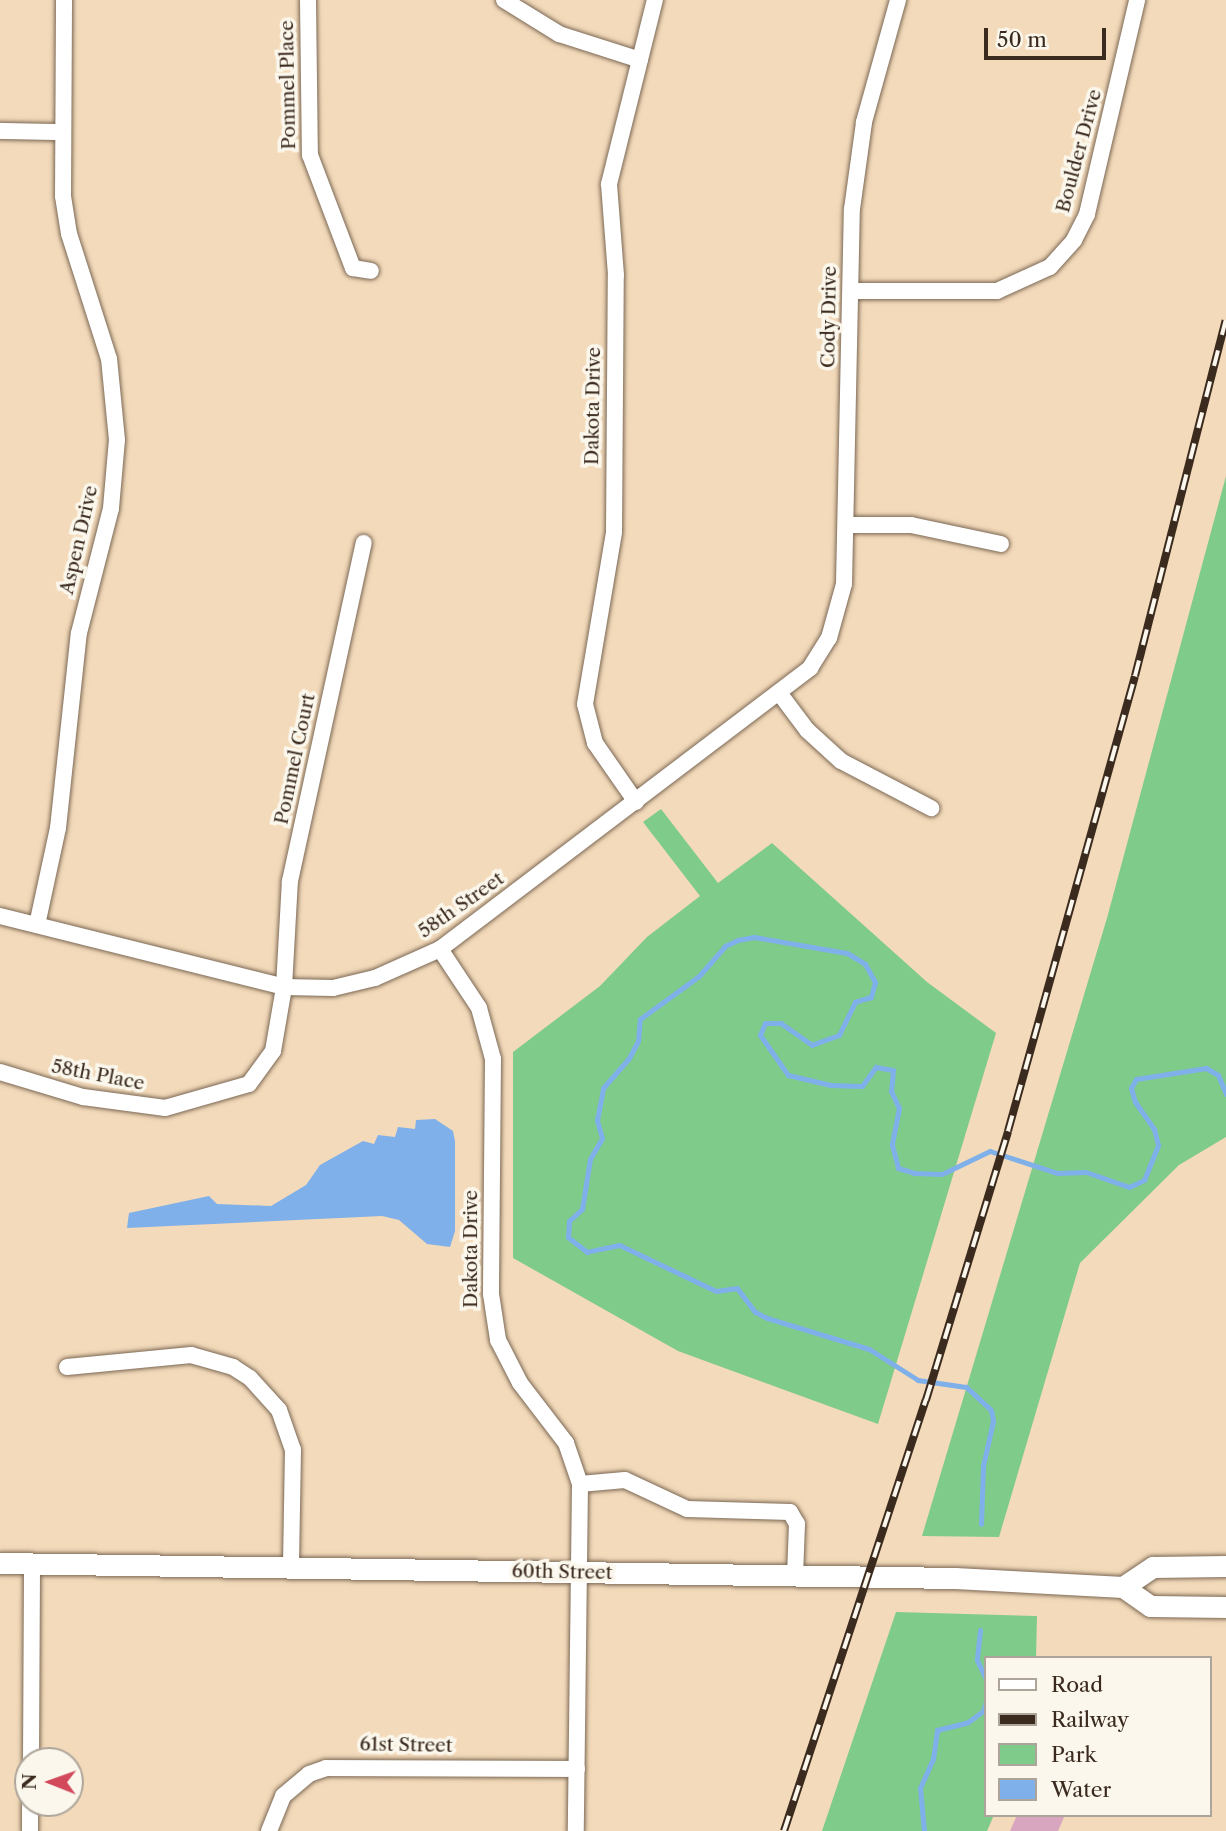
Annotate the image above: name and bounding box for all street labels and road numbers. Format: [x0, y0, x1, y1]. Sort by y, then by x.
street label: Pommel Place [275, 20, 301, 150]
street label: Boulder Drive [1052, 87, 1106, 215]
street label: Cody Drive [817, 265, 841, 369]
street label: Dakota Drive [581, 347, 605, 465]
street label: Aspen Drive [55, 483, 103, 597]
street label: Pommel Court [270, 692, 320, 826]
street label: 58th Street [414, 867, 508, 943]
street label: 58th Place [50, 1055, 146, 1095]
street label: Dakota Drive [460, 1190, 482, 1308]
street label: 60th Street [511, 1560, 613, 1584]
street label: 61st Street [359, 1733, 453, 1757]

